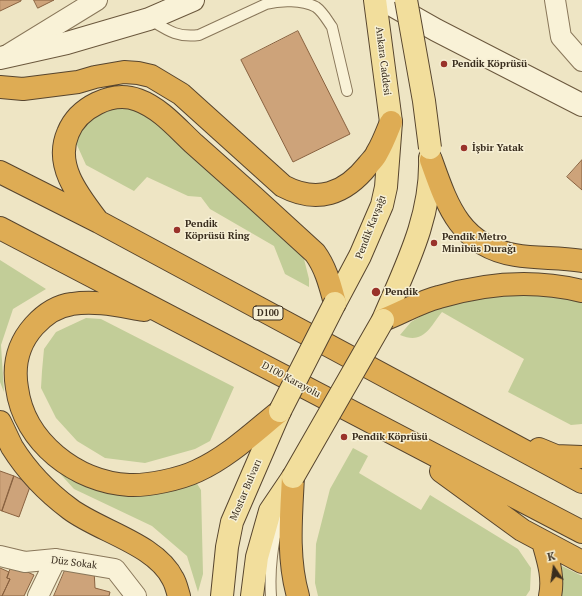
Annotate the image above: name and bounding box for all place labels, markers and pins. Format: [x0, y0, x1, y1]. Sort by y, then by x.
place label: Pendi̇k Köprüsü [452, 58, 527, 70]
marker: Pendi̇k Köprüsü [439, 59, 449, 69]
place label: İşbir Yatak [472, 142, 524, 154]
marker: İşbir Yatak [459, 143, 469, 153]
place label: Pendi̇k Köprüsü Ri̇ng [185, 218, 249, 242]
marker: Pendi̇k Köprüsü Ri̇ng [172, 225, 182, 235]
place label: Pendik Metro Minibüs Durağı [442, 231, 516, 254]
marker: Pendik Metro Minibüs Durağı [429, 238, 439, 248]
marker: Pendik [370, 286, 382, 298]
place label: Pendik [385, 286, 418, 298]
place label: Pendik Köprüsü [352, 431, 428, 443]
marker: Pendik Köprüsü [339, 432, 349, 442]

